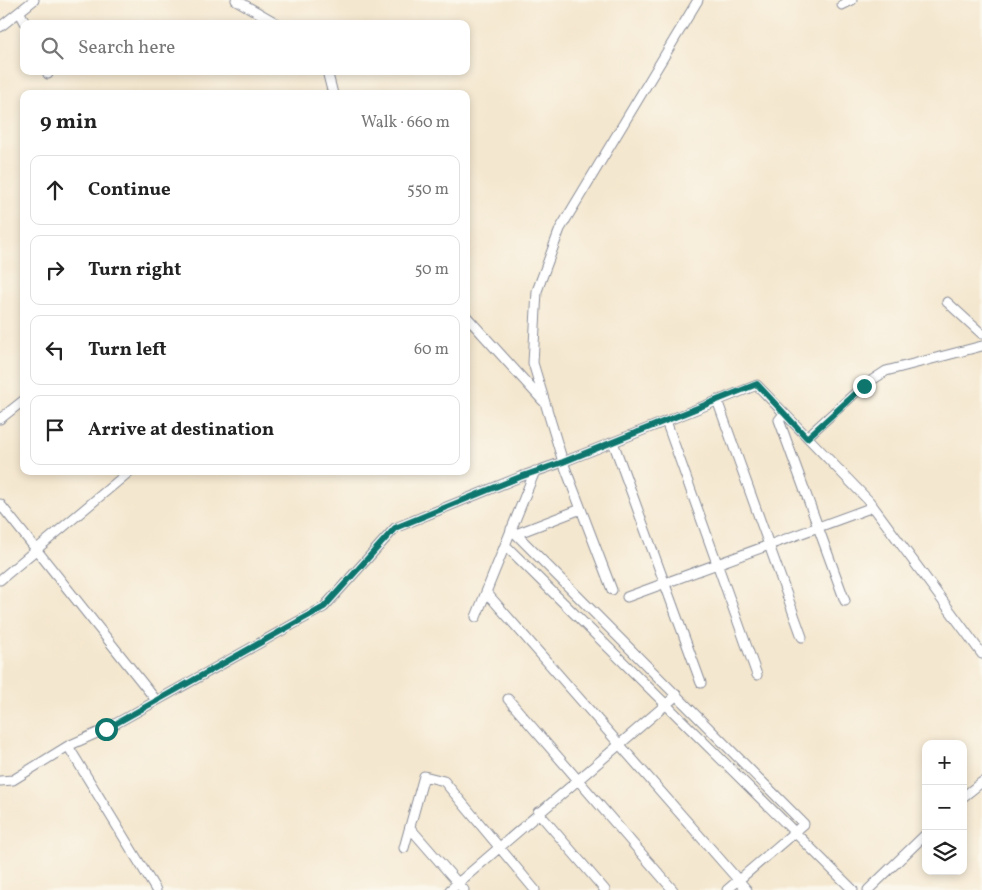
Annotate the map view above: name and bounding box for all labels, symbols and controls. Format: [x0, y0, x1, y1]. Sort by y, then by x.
search box [20, 20, 470, 75]
icon: search [38, 34, 66, 62]
text: Search here [78, 35, 175, 61]
text: 9 min [40, 108, 97, 137]
text: Walk · 660 m [361, 112, 450, 134]
icon: ahead [41, 176, 69, 204]
text: Continue [88, 177, 171, 203]
text: 550 m [407, 179, 449, 201]
icon: right [41, 256, 69, 284]
text: Turn right [88, 257, 181, 283]
text: 50 m [415, 259, 449, 281]
icon: left [41, 336, 69, 364]
text: Turn left [88, 337, 167, 363]
text: 60 m [414, 339, 449, 361]
route end [853, 375, 876, 398]
icon: arrive [41, 416, 69, 444]
text: Arrive at destination [88, 417, 274, 443]
route start [95, 718, 118, 741]
map controls [922, 740, 967, 875]
button: + [922, 740, 967, 785]
button: − [922, 785, 967, 830]
button: layers [922, 830, 967, 875]

